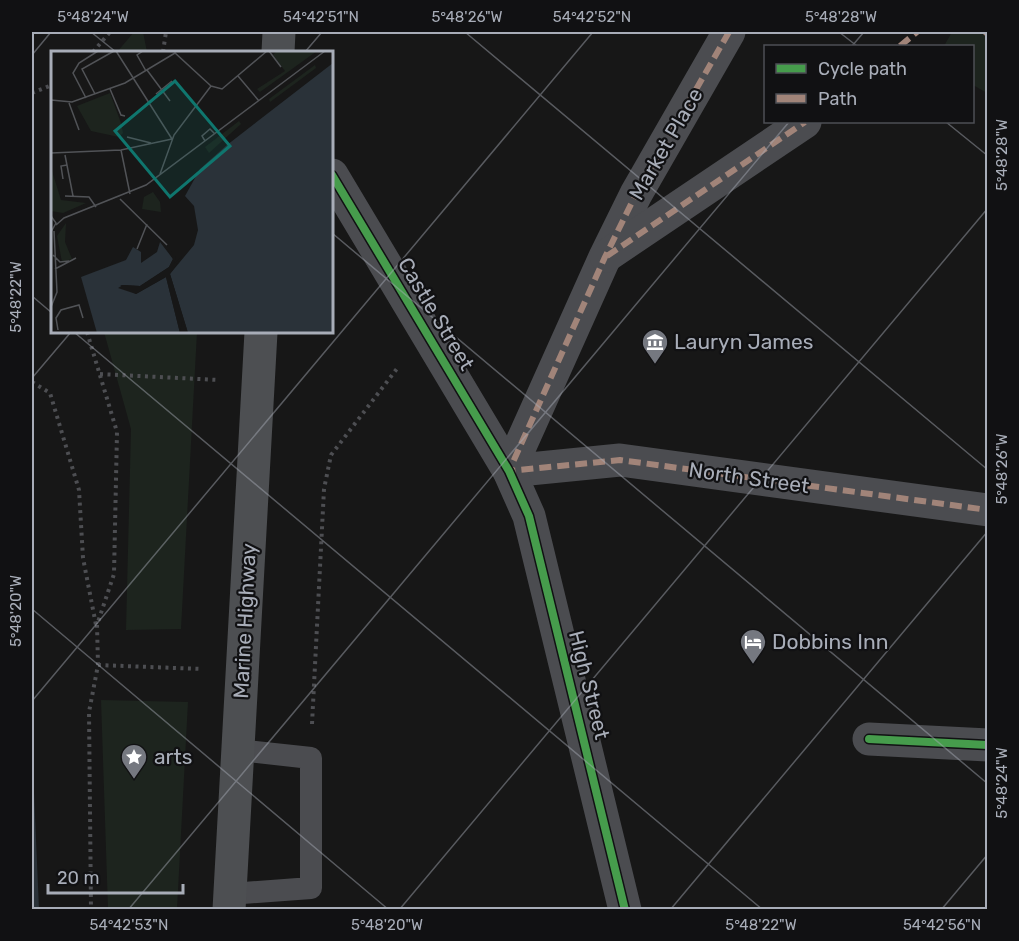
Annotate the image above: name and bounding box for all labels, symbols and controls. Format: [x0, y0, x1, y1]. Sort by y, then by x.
text: 5°48'24"W [57, 8, 129, 26]
text: 54°42'51"N [283, 8, 359, 26]
text: 5°48'26"W [431, 8, 503, 26]
text: 54°42'52"N [553, 8, 631, 26]
text: 5°48'28"W [805, 8, 877, 26]
legend [764, 45, 974, 123]
inset map [51, 51, 333, 333]
text: Cycle path [818, 58, 907, 80]
street label: Market Place [623, 83, 708, 204]
text: Path [818, 88, 857, 110]
text: 5°48'28"W [993, 119, 1011, 191]
street label: Castle Street [393, 253, 480, 375]
text: 5°48'22"W [7, 261, 25, 333]
museum icon: Lauryn James [640, 327, 670, 365]
place label: Lauryn James [674, 329, 813, 354]
text: 5°48'26"W [993, 433, 1011, 505]
street label: North Street [687, 457, 811, 498]
street label: Marine Highway [228, 542, 261, 699]
text: 5°48'20"W [7, 575, 25, 647]
hotel icon: Dobbins Inn [738, 627, 768, 665]
street label: High Street [564, 628, 615, 742]
place label: Dobbins Inn [772, 629, 888, 654]
place icon: arts [119, 742, 149, 780]
place label: arts [154, 744, 193, 769]
text: 5°48'24"W [993, 747, 1011, 819]
scale bar [48, 857, 183, 895]
text: 20 m [57, 867, 99, 889]
text: 54°42'53"N [90, 916, 168, 934]
text: 5°48'20"W [351, 916, 423, 934]
text: 5°48'22"W [725, 916, 797, 934]
text: 54°42'56"N [903, 916, 981, 934]

